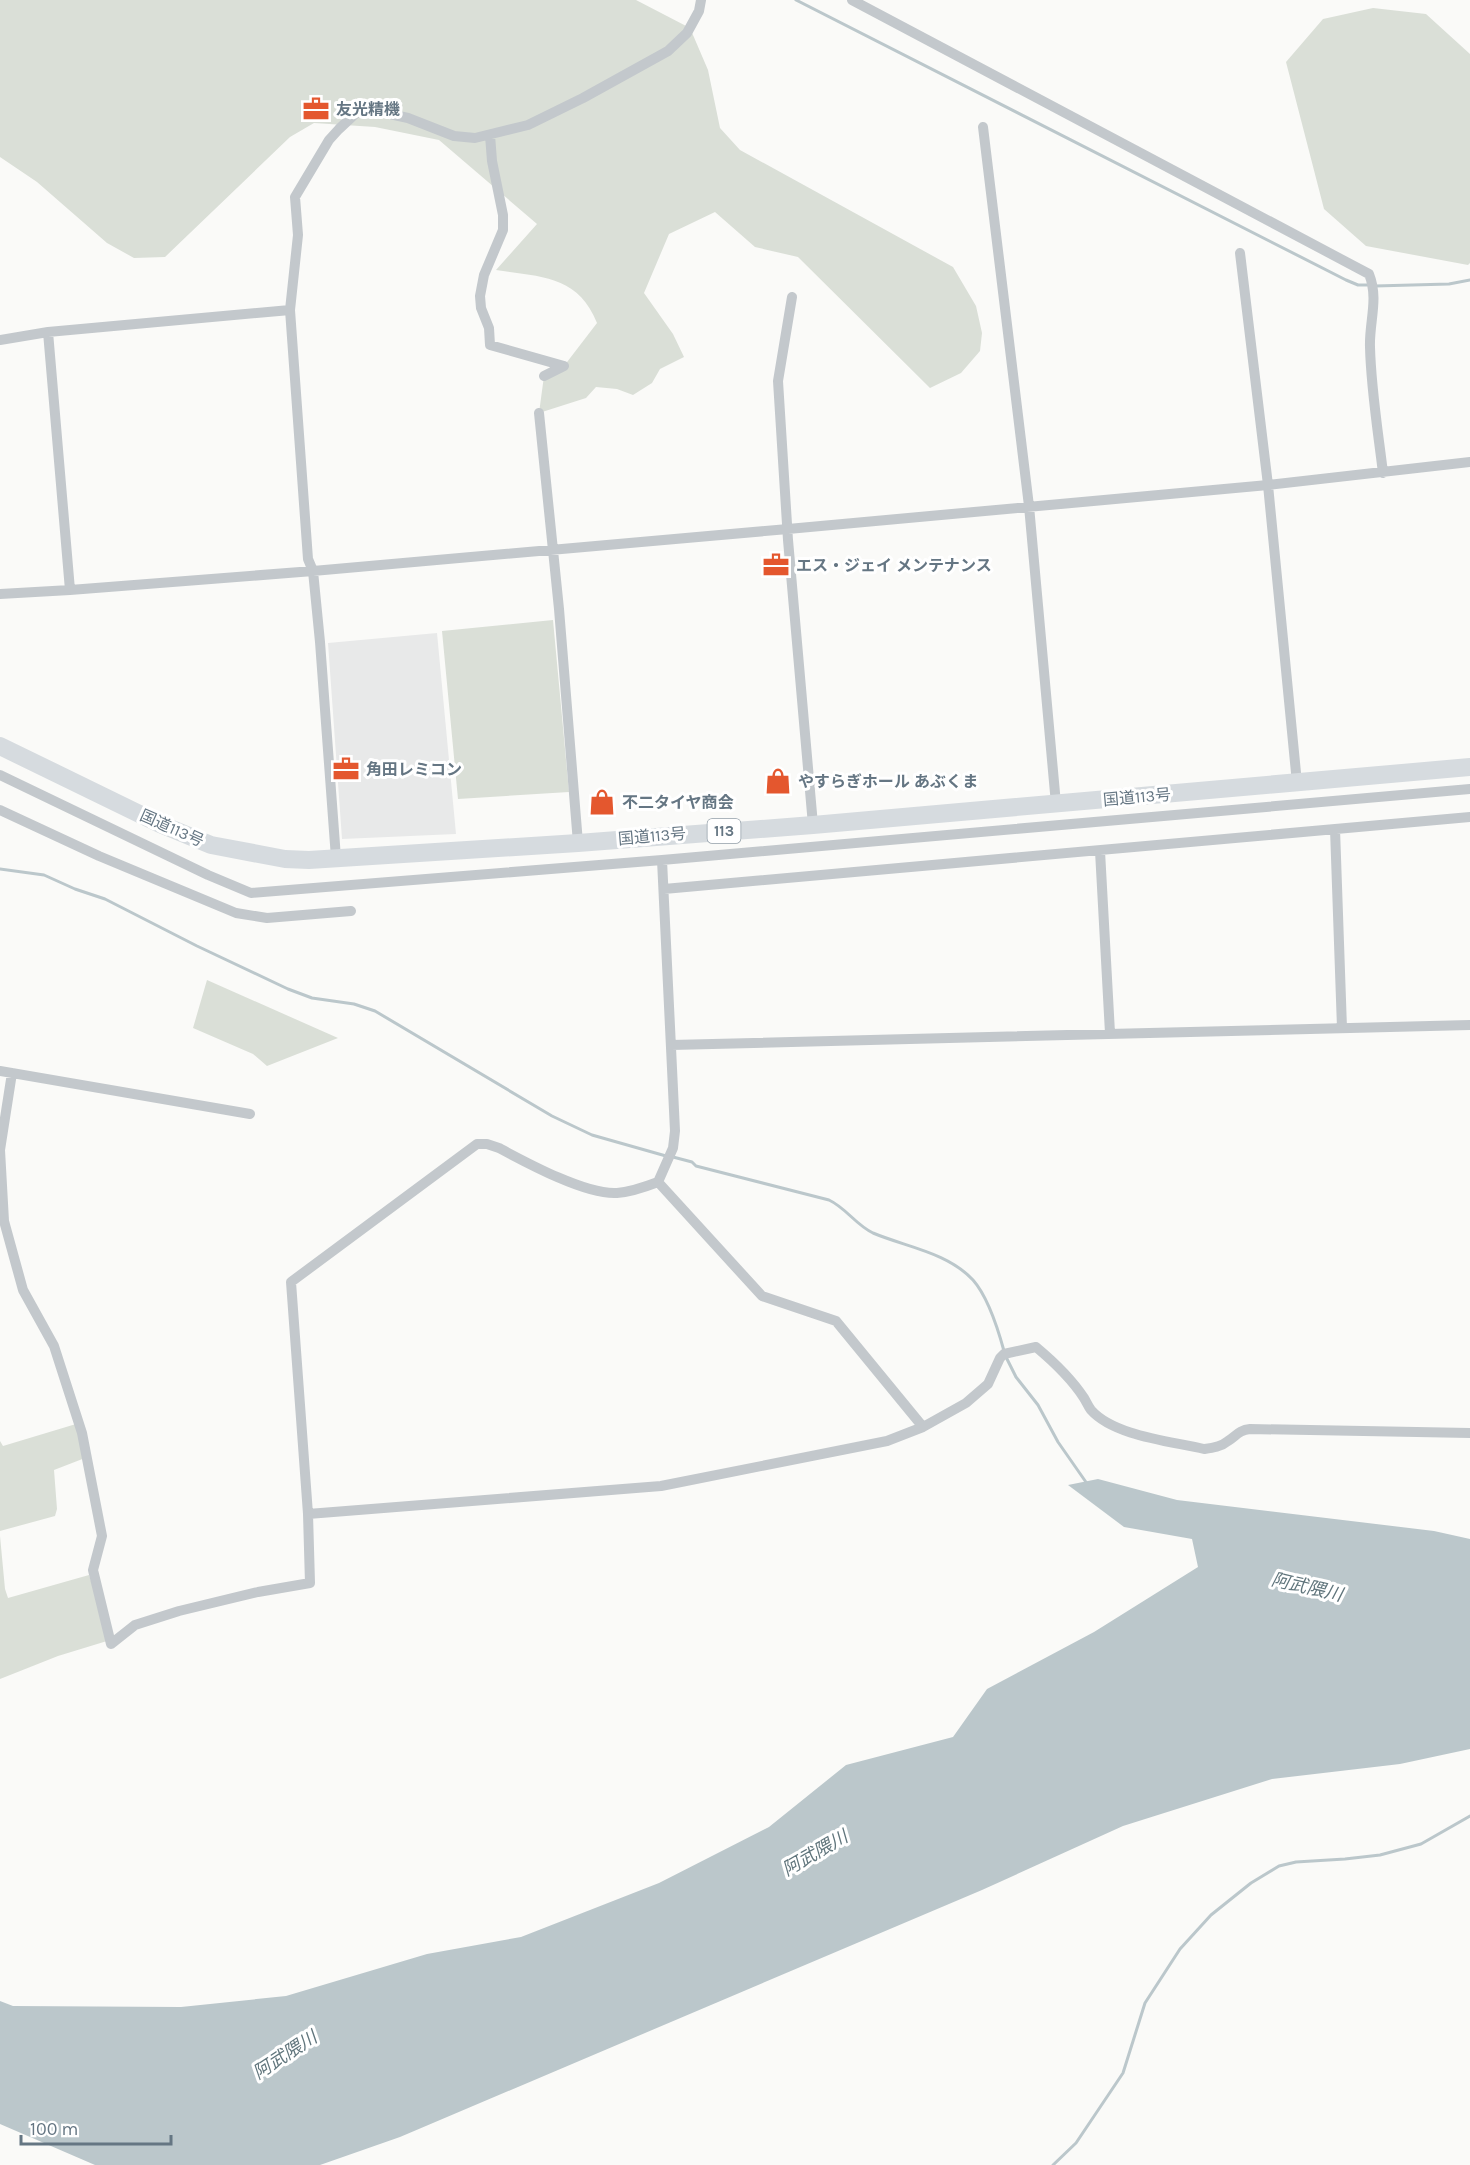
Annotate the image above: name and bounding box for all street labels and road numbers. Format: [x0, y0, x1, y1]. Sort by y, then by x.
street label: 国道113号 [1102, 785, 1172, 809]
street label: 国道113号 [137, 805, 207, 851]
road number: 113 [708, 819, 740, 843]
street label: 国道113号 [617, 824, 687, 848]

